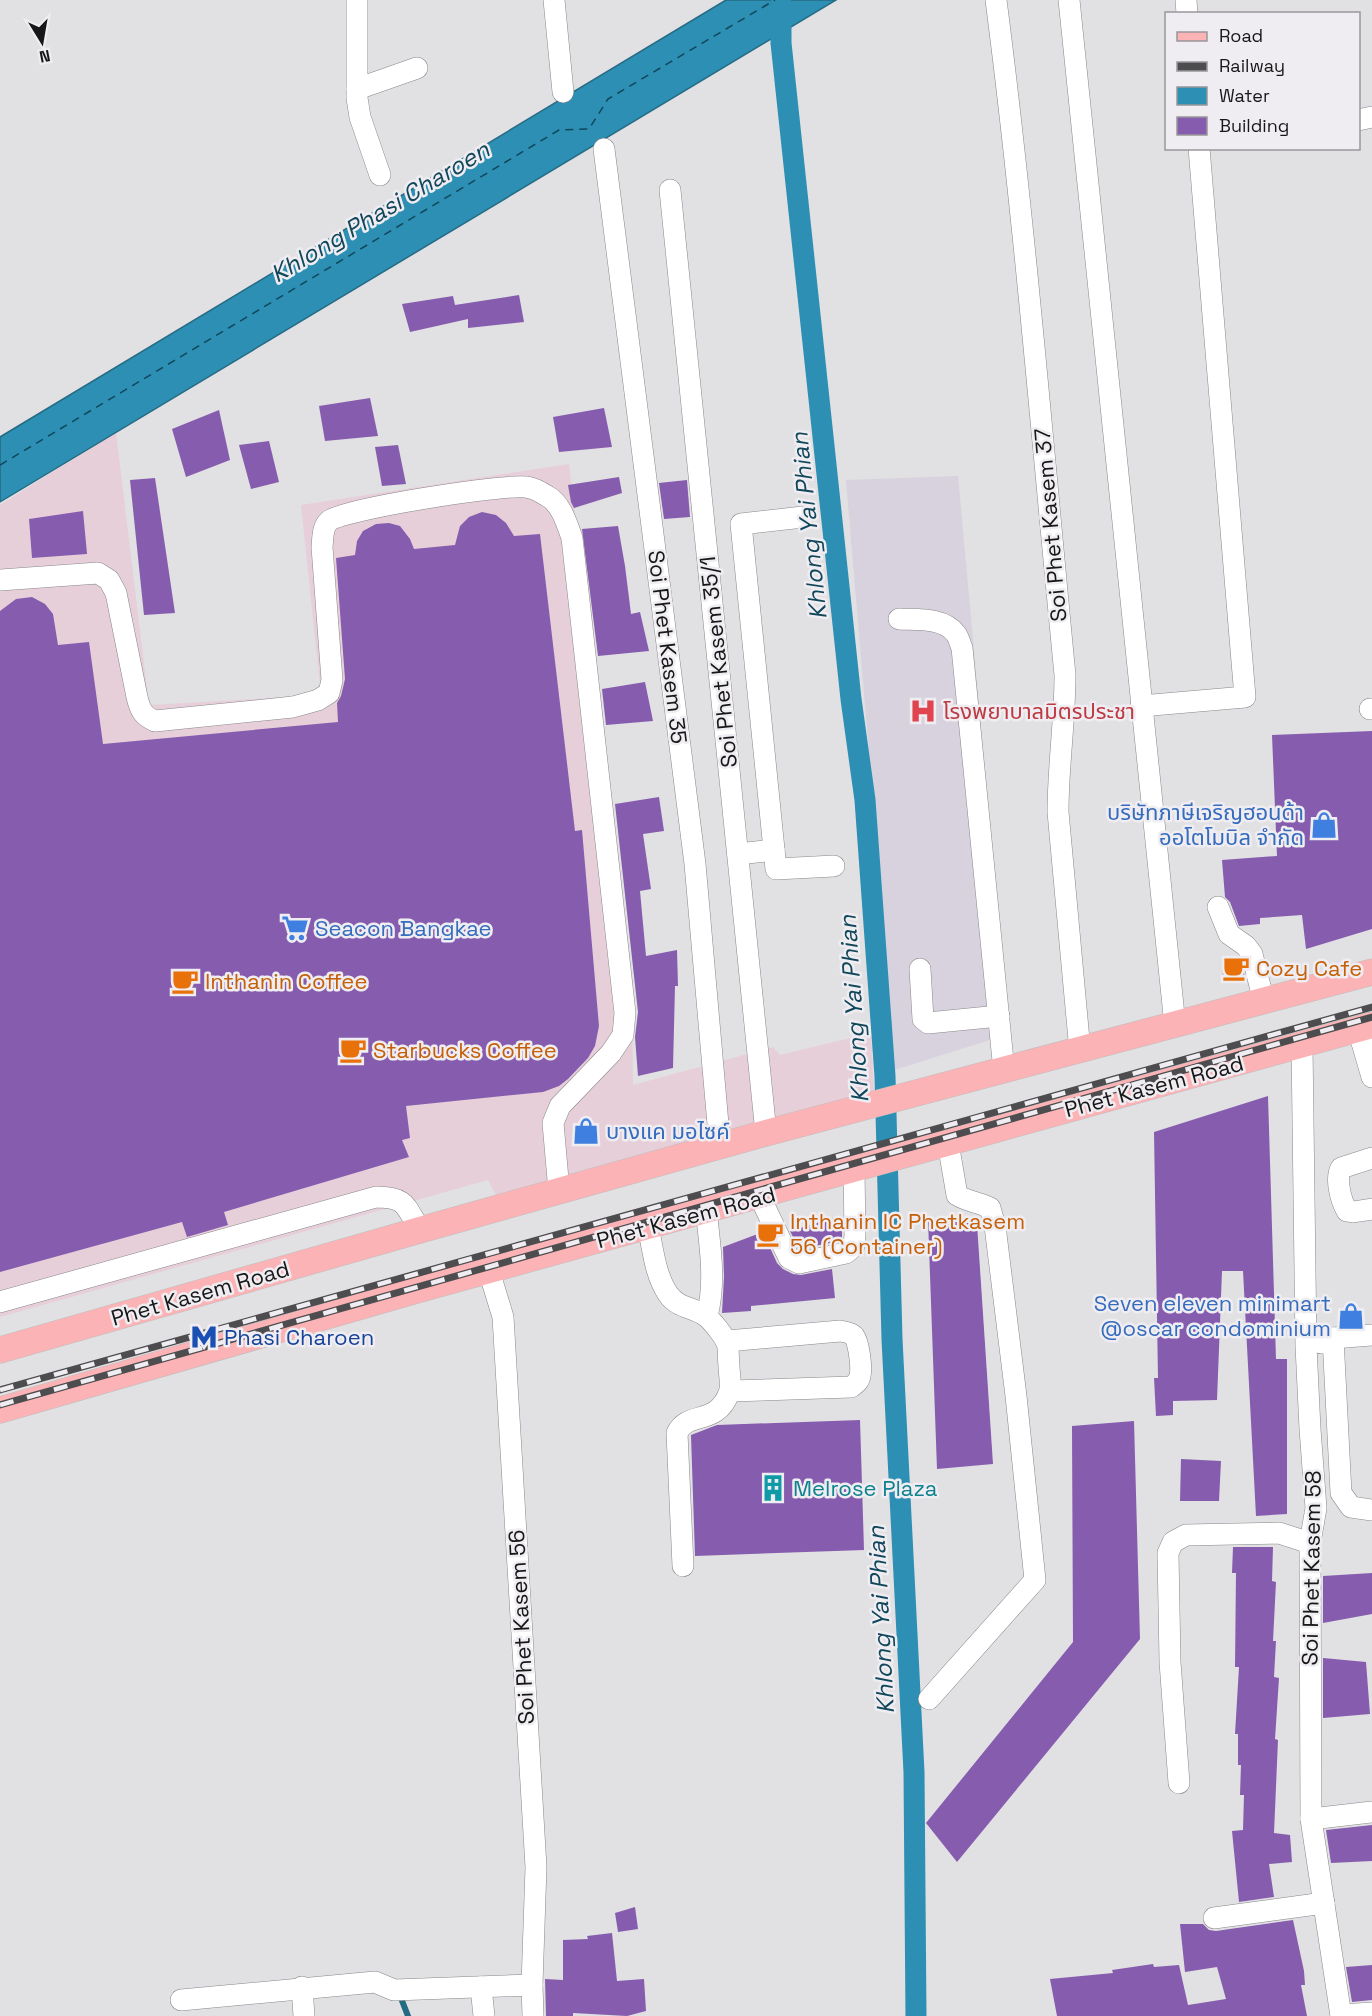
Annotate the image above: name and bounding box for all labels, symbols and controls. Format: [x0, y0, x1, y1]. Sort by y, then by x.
north arrow [12, 12, 72, 72]
legend [1165, 12, 1360, 150]
text: Road [1219, 24, 1263, 47]
text: N [37, 45, 52, 68]
text: Railway [1219, 54, 1285, 77]
text: Water [1219, 84, 1270, 107]
text: Building [1219, 114, 1289, 137]
water label: Khlong Phasi Charoen [265, 133, 496, 289]
street label: Soi Phet Kasem 37 [1028, 427, 1072, 623]
water label: Khlong Yai Phian [783, 430, 834, 621]
street label: Soi Phet Kasem 35 [642, 549, 694, 745]
street label: Soi Phet Kasem 35/1 [693, 555, 743, 769]
hospital icon: โรงพยาบาลมิตรประชา [908, 696, 938, 726]
place label: โรงพยาบาลมิตรประชา [943, 697, 1135, 725]
place label: บริษัทภาษีเจริญฮอนด้า ออโตโมบิล จำกัด [1107, 798, 1304, 851]
shop icon: บริษัทภาษีเจริญฮอนด้า ออโตโมบิล จำกัด [1309, 810, 1339, 840]
supermarket icon: Seacon Bangkae [280, 913, 310, 943]
water label: Khlong Yai Phian [831, 913, 876, 1104]
place label: Seacon Bangkae [315, 914, 492, 942]
cafe icon: Cozy Cafe [1221, 953, 1251, 983]
place label: Cozy Cafe [1256, 954, 1362, 982]
cafe icon: Inthanin Coffee [170, 966, 200, 996]
place label: Inthanin Coffee [205, 967, 367, 995]
cafe icon: Starbucks Coffee [338, 1035, 368, 1065]
place label: Starbucks Coffee [373, 1036, 557, 1064]
street label: Phet Kasem Road [1061, 1049, 1247, 1123]
shop icon: บางแค มอไซค์ [571, 1116, 601, 1146]
place label: บางแค มอไซค์ [606, 1117, 730, 1145]
street label: Phet Kasem Road [593, 1180, 779, 1254]
place label: Inthanin IC Phetkasem 56 (Container) [790, 1207, 1025, 1260]
cafe icon: Inthanin IC Phetkasem 56 (Container) [755, 1219, 785, 1249]
street label: Phet Kasem Road [108, 1254, 292, 1332]
place label: Seven eleven minimart @oscar condominium [1094, 1289, 1331, 1342]
shop icon: Seven eleven minimart @oscar condominium [1336, 1301, 1366, 1331]
metro station icon: Phasi Charoen [189, 1322, 219, 1352]
place label: Phasi Charoen [224, 1323, 374, 1351]
street label: Soi Phet Kasem 58 [1295, 1470, 1327, 1666]
building icon: Melrose Plaza [758, 1473, 788, 1503]
place label: Melrose Plaza [793, 1474, 938, 1502]
water label: Khlong Yai Phian [860, 1524, 901, 1715]
street label: Soi Phet Kasem 56 [502, 1529, 540, 1725]

